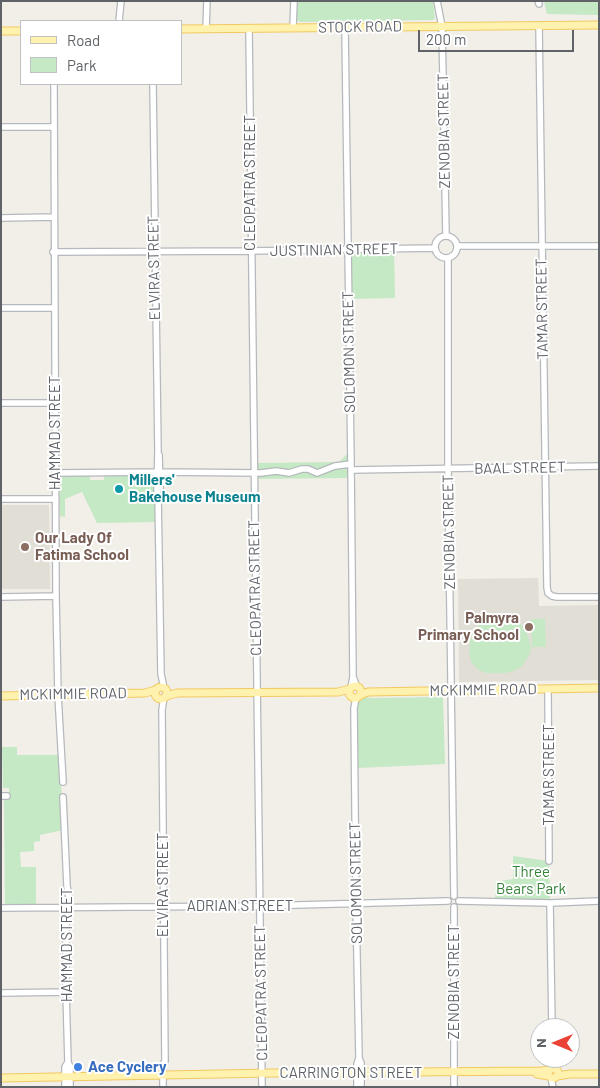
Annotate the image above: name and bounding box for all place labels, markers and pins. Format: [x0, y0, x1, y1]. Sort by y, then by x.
place label: Millers' Bakehouse Museum [129, 471, 260, 506]
marker: Millers' Bakehouse Museum [113, 483, 125, 495]
place label: Our Lady Of Fatima School [35, 529, 129, 564]
marker: Our Lady Of Fatima School [19, 541, 31, 553]
place label: Palmyra Primary School [418, 609, 519, 644]
marker: Palmyra Primary School [523, 621, 535, 633]
place label: Ace Cyclery [88, 1058, 167, 1076]
marker: Ace Cyclery [72, 1061, 84, 1073]

